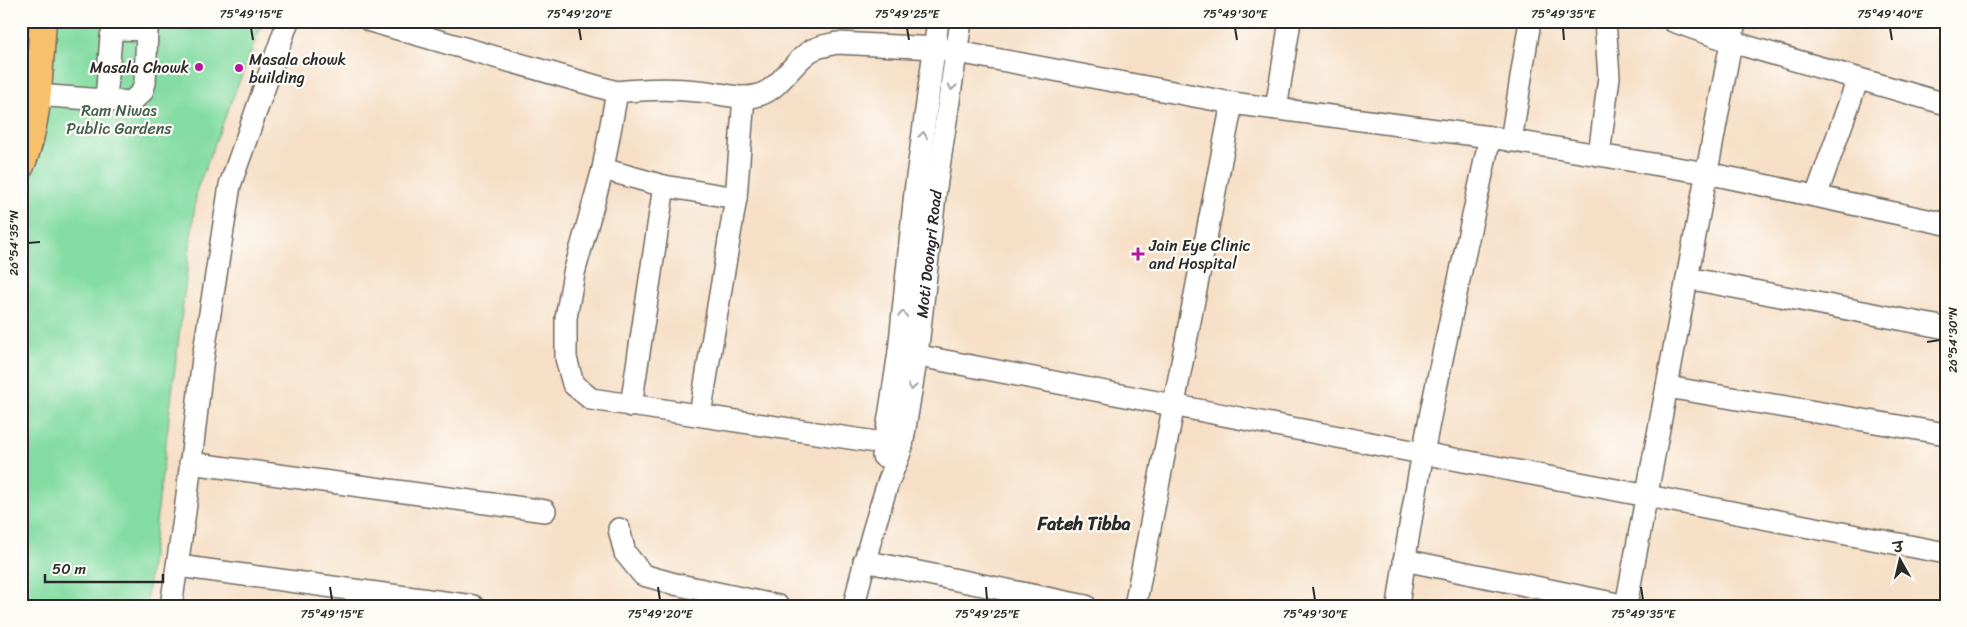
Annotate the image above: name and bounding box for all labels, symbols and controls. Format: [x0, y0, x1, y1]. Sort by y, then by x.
text: 75°49'15"E [220, 3, 284, 25]
text: 75°49'20"E [547, 3, 613, 25]
text: 75°49'25"E [875, 3, 941, 25]
text: 75°49'30"E [1203, 3, 1269, 25]
text: 75°49'35"E [1531, 3, 1596, 25]
text: 75°49'40"E [1857, 3, 1924, 25]
place label: Masala chowk building [249, 45, 346, 92]
place label: Masala Chowk [90, 53, 190, 82]
marker: Masala Chowk [193, 61, 205, 73]
marker: Masala chowk building [233, 62, 245, 74]
one-way arrow [947, 83, 957, 91]
park label: Ram Niwas Public Gardens [66, 96, 172, 143]
one-way arrow [917, 131, 928, 139]
street label: Moti Doongri Road [907, 187, 951, 320]
text: 26°54'35"N [3, 210, 25, 276]
place label: Jain Eye Clinic and Hospital [1148, 231, 1251, 278]
marker: Jain Eye Clinic and Hospital [1131, 247, 1145, 261]
text: 26°54'30"N [1942, 306, 1964, 373]
one-way arrow [897, 310, 908, 318]
one-way arrow [907, 382, 917, 391]
district label: Fateh Tibba [1036, 508, 1131, 540]
north arrow [1874, 534, 1924, 584]
text: उ [1890, 534, 1906, 561]
scale bar [45, 552, 162, 584]
text: 50 m [52, 556, 87, 582]
text: 75°49'15"E [301, 603, 365, 625]
text: 75°49'20"E [628, 603, 694, 625]
text: 75°49'25"E [955, 603, 1021, 625]
text: 75°49'30"E [1283, 603, 1349, 625]
text: 75°49'35"E [1611, 603, 1676, 625]

